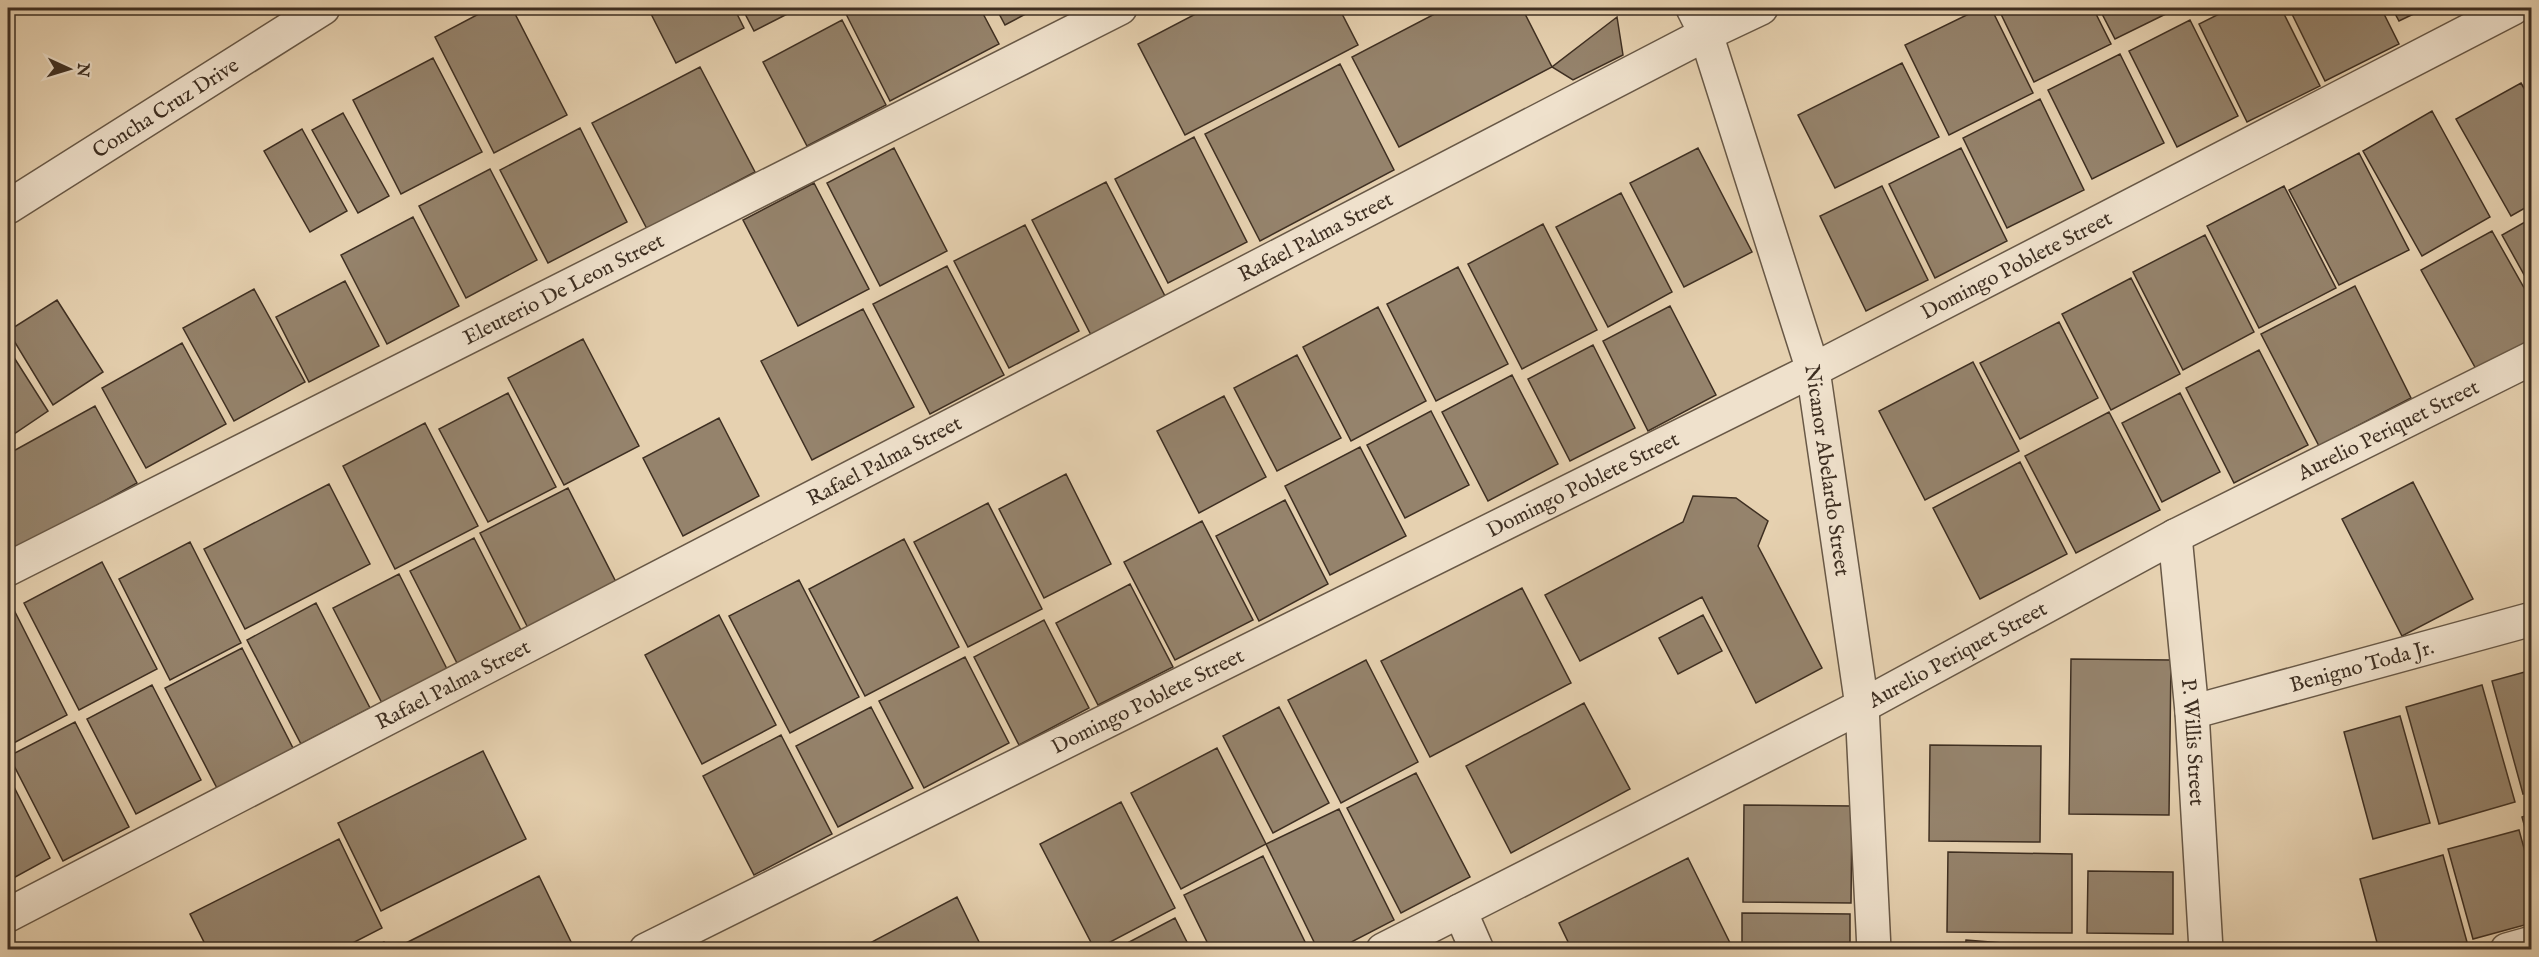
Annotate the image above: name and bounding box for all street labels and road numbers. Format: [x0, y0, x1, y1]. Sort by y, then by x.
street label: Concha Cruz Drive [88, 52, 245, 165]
street label: Rafael Palma Street [1234, 187, 1398, 289]
street label: Domingo Poblete Street [1917, 206, 2117, 327]
street label: Eleuterio De Leon Street [459, 228, 669, 352]
street label: Nicanor Abelardo Street [1797, 363, 1855, 578]
street label: Aurelio Periquet Street [2293, 374, 2484, 488]
street label: Rafael Palma Street [803, 410, 967, 513]
street label: Domingo Poblete Street [1483, 427, 1684, 545]
street label: Aurelio Periquet Street [1863, 596, 2052, 715]
street label: Rafael Palma Street [371, 634, 535, 737]
street label: Benigno Toda Jr. [2287, 634, 2437, 700]
street label: Domingo Poblete Street [1047, 643, 1249, 761]
street label: P. Willis Street [2174, 678, 2209, 807]

